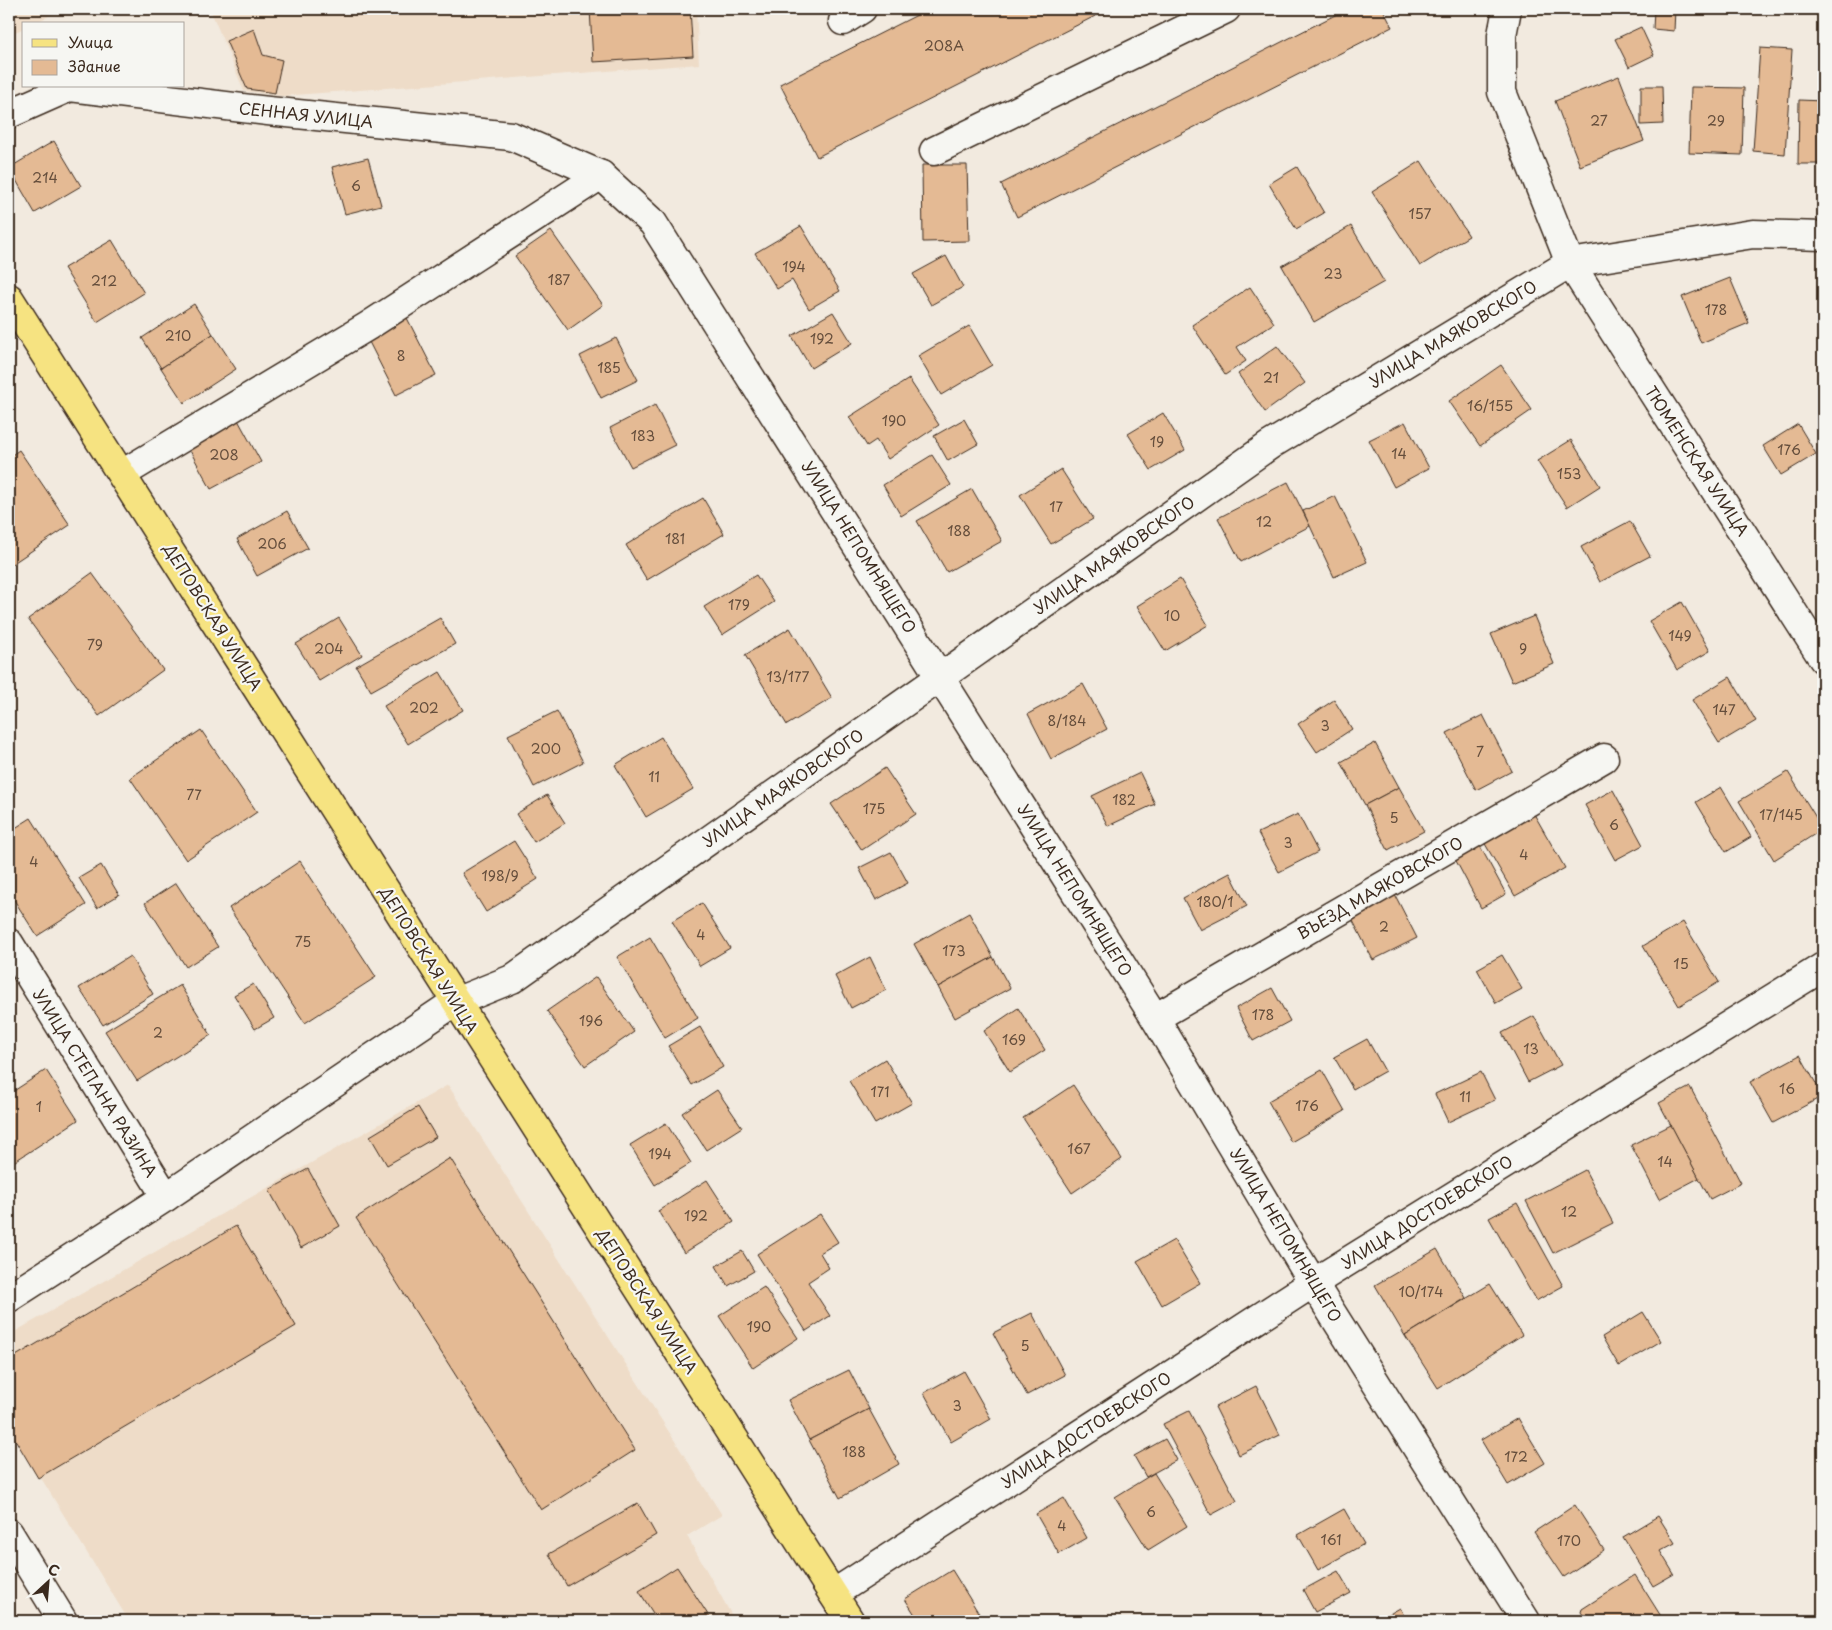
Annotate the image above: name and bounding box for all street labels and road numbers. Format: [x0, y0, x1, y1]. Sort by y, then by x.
street label: СЕННАЯ УЛИЦА [238, 95, 374, 133]
street label: УЛИЦА МАЯКОВСКОГО [1364, 273, 1541, 393]
street label: ТЮМЕНСКАЯ УЛИЦА [1640, 381, 1756, 540]
street label: УЛИЦА НЕПОМНЯЩЕГО [797, 456, 923, 637]
street label: УЛИЦА МАЯКОВСКОГО [1028, 489, 1199, 619]
street label: ДЕПОВСКАЯ УЛИЦА [158, 537, 269, 695]
street label: УЛИЦА МАЯКОВСКОГО [697, 722, 868, 852]
street label: УЛИЦА НЕПОМНЯЩЕГО [1013, 799, 1139, 980]
street label: ВЪЕЗД МАЯКОВСКОГО [1292, 830, 1467, 945]
street label: ДЕПОВСКАЯ УЛИЦА [374, 880, 485, 1038]
street label: УЛИЦА СТЕПАНА РАЗИНА [28, 984, 164, 1181]
street label: УЛИЦА НЕПОМНЯЩЕГО [1225, 1143, 1348, 1326]
street label: УЛИЦА ДОСТОЕВСКОГО [1336, 1148, 1517, 1274]
street label: ДЕПОВСКАЯ УЛИЦА [591, 1222, 704, 1378]
street label: УЛИЦА ДОСТОЕВСКОГО [996, 1365, 1175, 1493]

